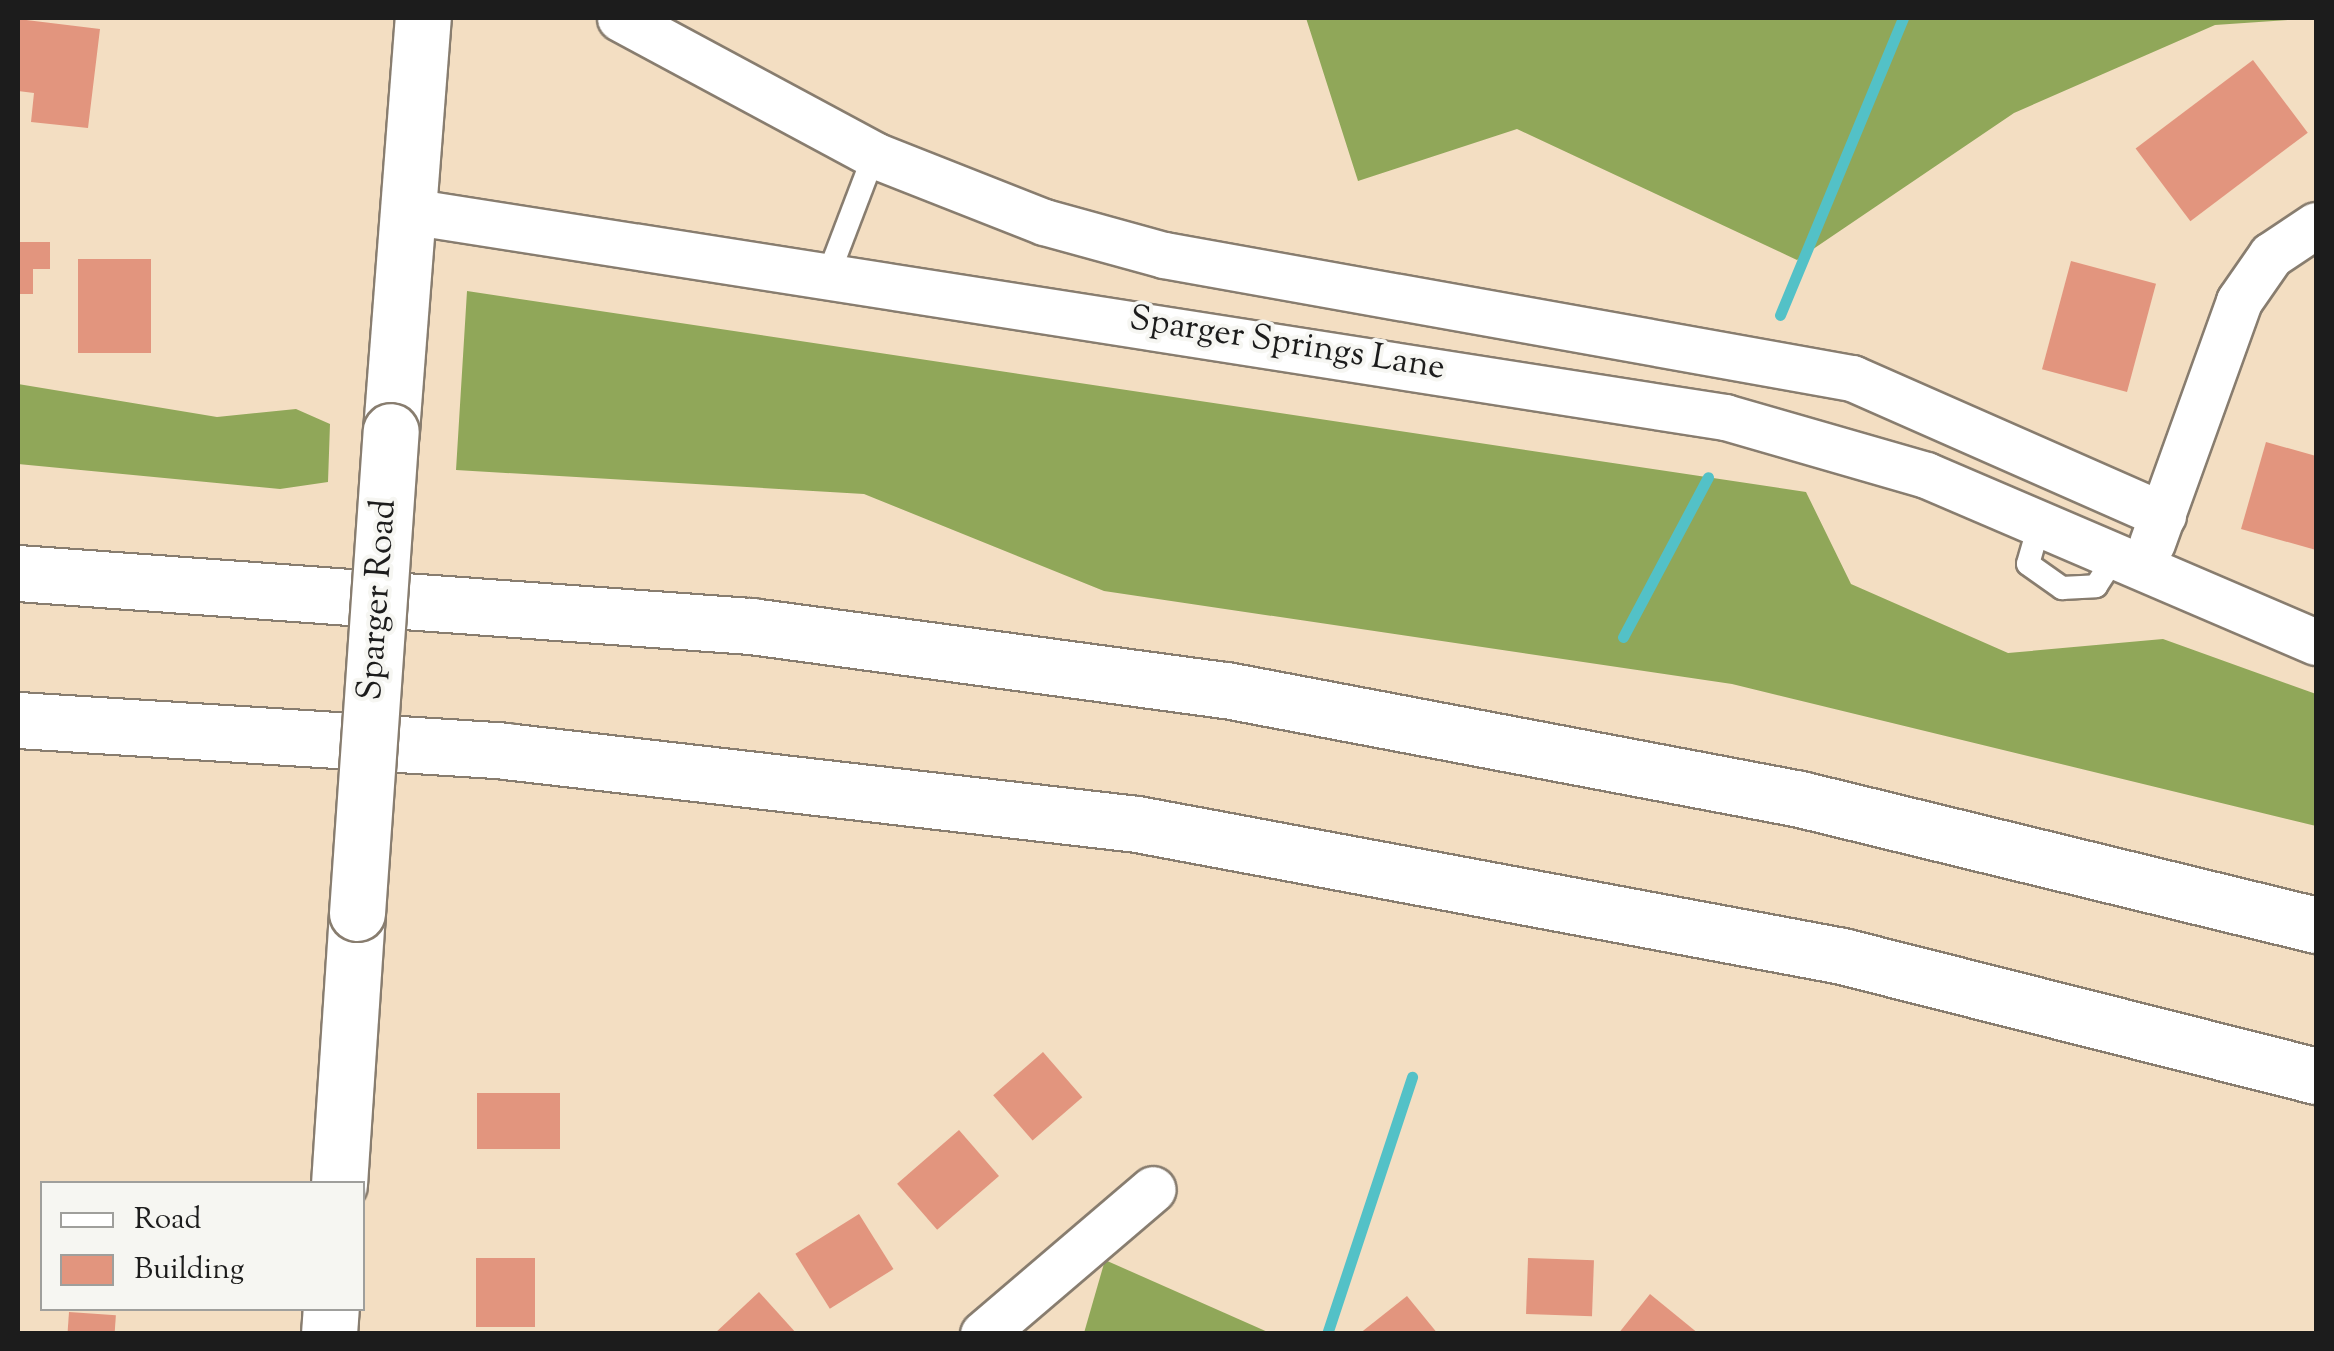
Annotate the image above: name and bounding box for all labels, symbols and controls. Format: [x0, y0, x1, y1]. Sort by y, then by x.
street label: Sparger Springs Lane [1126, 299, 1448, 391]
street label: Sparger Road [351, 498, 407, 702]
legend [40, 1181, 365, 1311]
text: Road [134, 1199, 201, 1242]
text: Building [134, 1249, 244, 1292]

